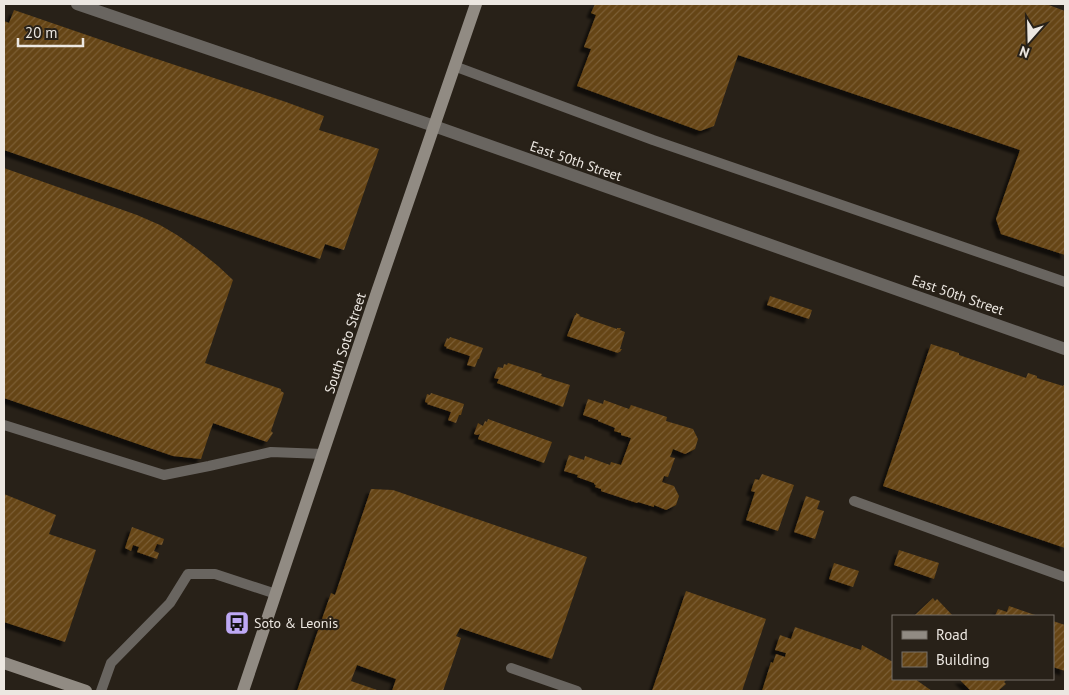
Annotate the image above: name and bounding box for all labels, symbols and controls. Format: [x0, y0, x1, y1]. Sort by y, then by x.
scale bar [18, 15, 82, 47]
north arrow [1004, 15, 1054, 65]
text: 20 m [25, 23, 58, 42]
text: N [1017, 42, 1032, 62]
street label: East 50th Street [528, 137, 625, 185]
street label: East 50th Street [910, 271, 1007, 319]
street label: South Soto Street [320, 290, 370, 396]
bus stop icon: Soto & Leonis [224, 610, 250, 636]
place label: Soto & Leonis [254, 614, 338, 632]
legend [892, 615, 1054, 680]
text: Road [936, 625, 968, 644]
text: Building [936, 650, 990, 669]

